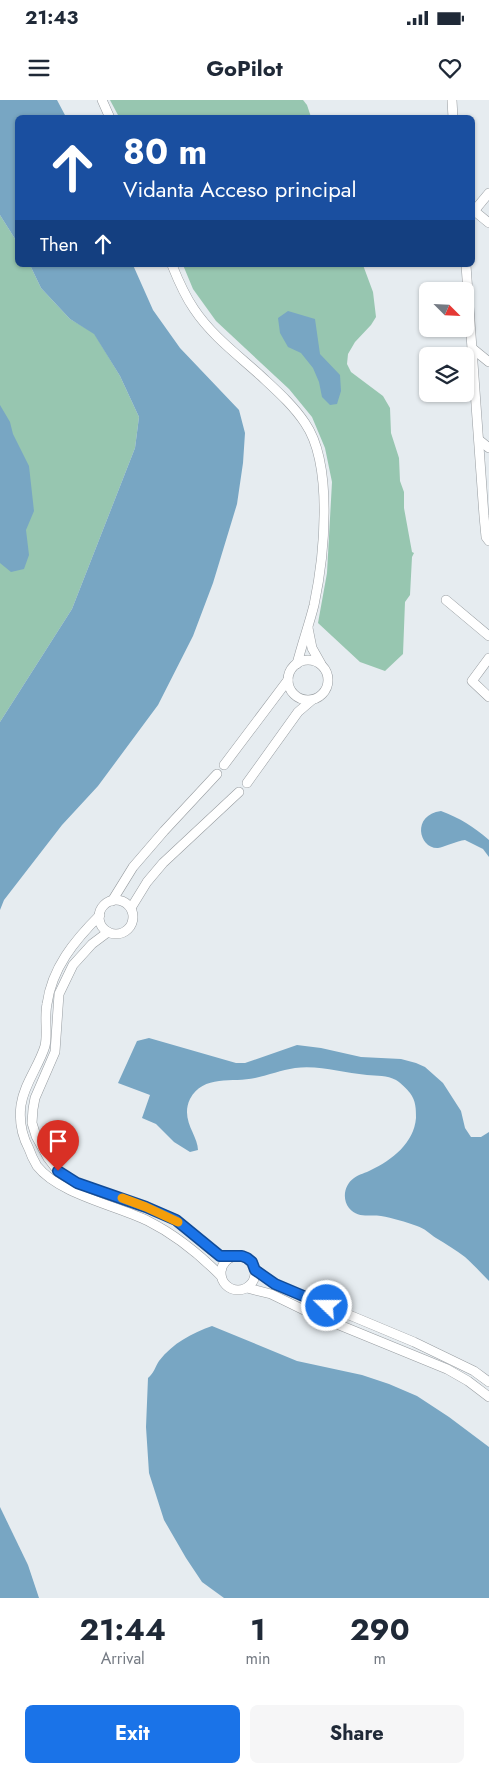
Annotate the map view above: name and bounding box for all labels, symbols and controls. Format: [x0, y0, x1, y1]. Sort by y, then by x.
text: 21:43 [25, 4, 78, 31]
text: GoPilot [206, 52, 283, 84]
icon: menu [25, 54, 53, 82]
icon: heart [436, 54, 464, 82]
text: 80 m [123, 127, 207, 177]
icon: ahead [40, 135, 105, 200]
text: Vidanta Acceso principal [123, 173, 357, 205]
icon: ahead [89, 230, 117, 258]
text: Then [40, 231, 79, 258]
north arrow [419, 282, 474, 338]
map controls [419, 282, 474, 402]
button: layers [419, 347, 474, 402]
pin [37, 1120, 79, 1171]
icon: arrive [44, 1127, 72, 1155]
position arrow [300, 1279, 352, 1331]
text: 21:44 [79, 1608, 166, 1651]
text: 1 [250, 1608, 266, 1651]
text: 290 [350, 1608, 410, 1651]
text: Arrival [101, 1647, 145, 1670]
text: min [245, 1647, 270, 1670]
text: m [373, 1647, 386, 1670]
button: Exit [25, 1705, 240, 1763]
button: Share [250, 1705, 464, 1763]

